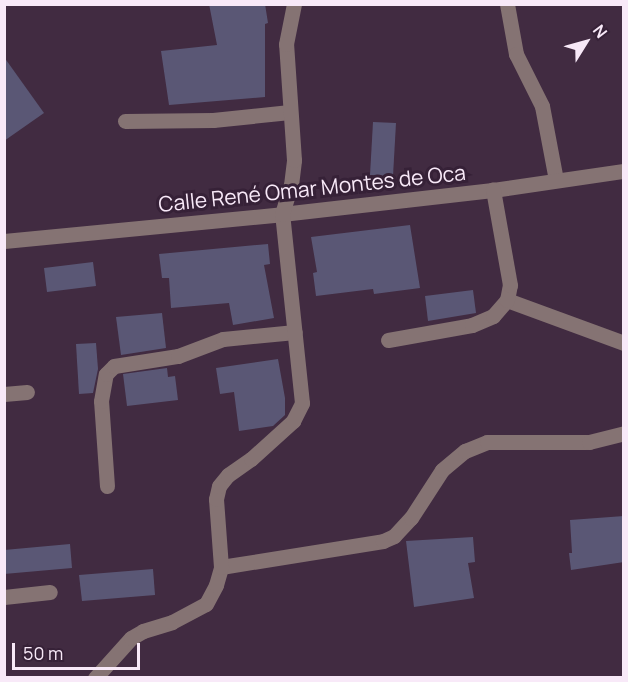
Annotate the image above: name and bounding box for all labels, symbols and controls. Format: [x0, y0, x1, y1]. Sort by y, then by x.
north arrow [556, 12, 616, 72]
text: N [588, 20, 613, 42]
street label: Calle René Omar Montes de Oca [157, 159, 467, 217]
scale bar [15, 631, 142, 669]
text: 50 m [23, 641, 63, 665]

